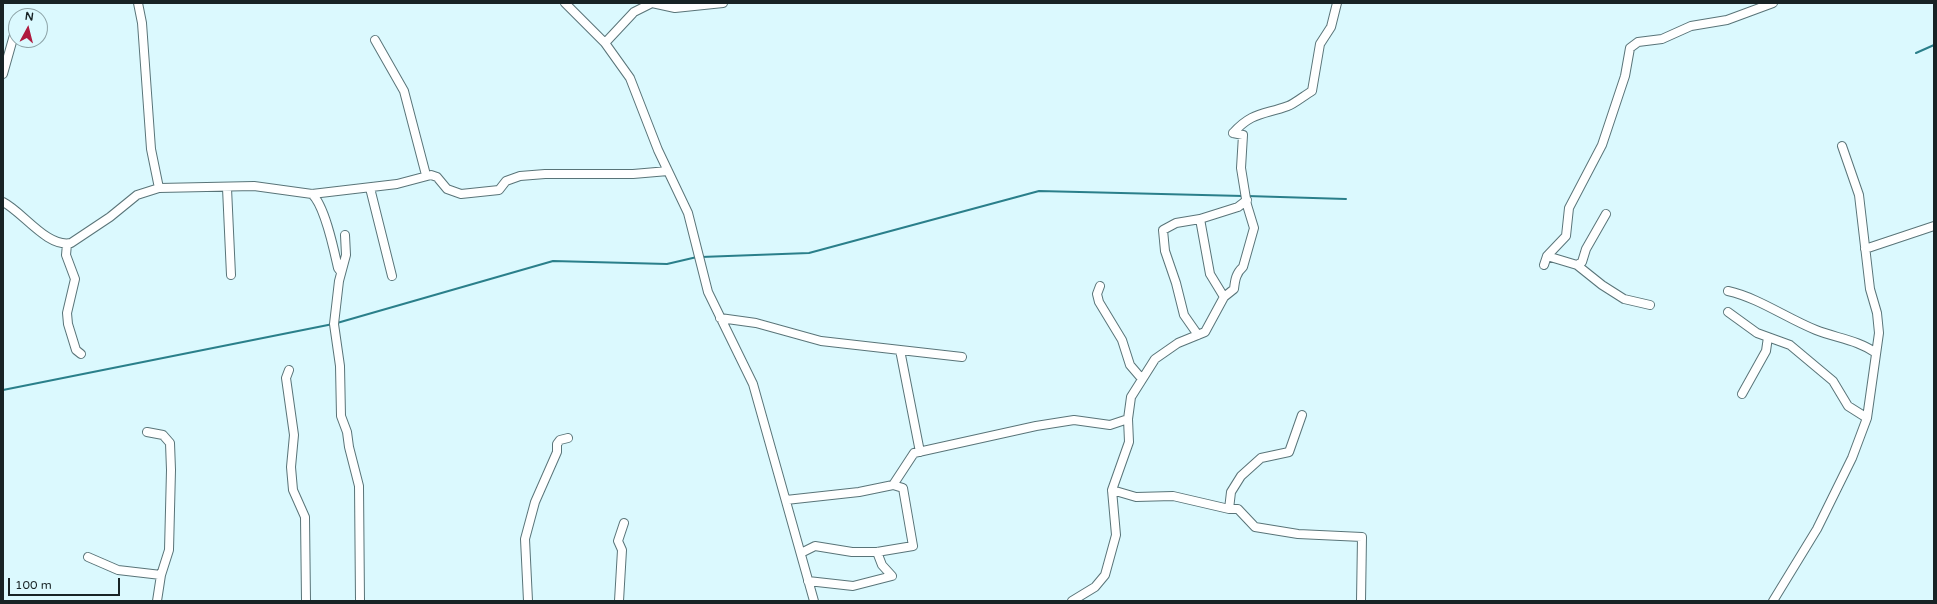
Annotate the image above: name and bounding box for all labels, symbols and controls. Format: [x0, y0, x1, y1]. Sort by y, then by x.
north arrow [8, 8, 48, 48]
text: N [24, 10, 35, 24]
scale bar [10, 570, 122, 596]
text: 100 m [15, 578, 52, 592]

